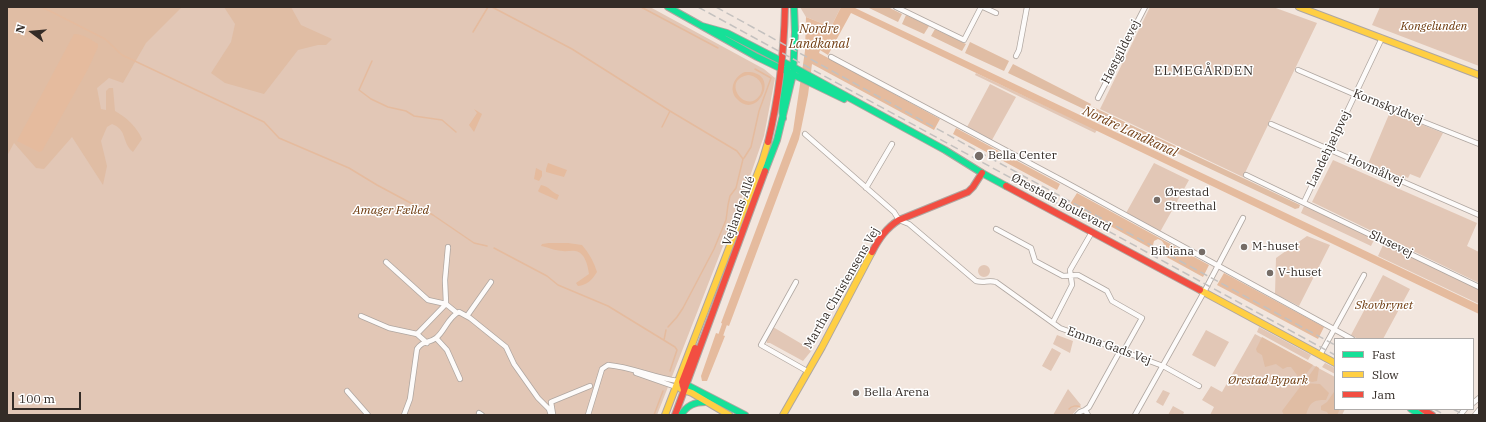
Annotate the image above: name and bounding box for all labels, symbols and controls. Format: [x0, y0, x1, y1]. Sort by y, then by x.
north arrow [12, 12, 52, 52]
street label: Høstgildevej [1099, 18, 1143, 86]
park label: Kongelunden [1401, 20, 1467, 34]
water label: Nordre Landkanal [789, 21, 849, 52]
text: N [13, 23, 28, 35]
district label: ELMEGÅRDEN [1154, 63, 1254, 79]
street label: Kornskyldvej [1351, 86, 1425, 128]
water label: Nordre Landkanal [1080, 103, 1180, 161]
street label: Landehjælpvej [1304, 108, 1354, 190]
place label: Bella Center [988, 149, 1057, 163]
marker: Bella Center [973, 150, 985, 162]
street label: Hovmålvej [1344, 151, 1406, 189]
street label: Ørestads Boulevard [1009, 171, 1113, 235]
street label: Vejlands Allé [720, 174, 758, 248]
place label: Ørestad Streethal [1165, 186, 1216, 214]
marker: Ørestad Streethal [1152, 195, 1162, 205]
park label: Amager Fælled [353, 204, 429, 218]
street label: Martha Christensens Vej [801, 225, 883, 351]
street label: Slusevej [1367, 227, 1415, 261]
place label: M-huset [1252, 240, 1299, 254]
marker: M-huset [1239, 242, 1249, 252]
place label: Bibiana [1150, 245, 1194, 259]
marker: Bibiana [1197, 247, 1207, 257]
place label: V-huset [1278, 266, 1322, 280]
marker: V-huset [1265, 268, 1275, 278]
park label: Skovbrynet [1355, 299, 1413, 313]
street label: Emma Gads Vej [1065, 324, 1153, 368]
legend [1334, 338, 1474, 410]
text: Fast [1372, 347, 1396, 362]
text: Slow [1372, 367, 1399, 382]
park label: Ørestad Bypark [1228, 374, 1308, 388]
scale bar [14, 384, 83, 410]
place label: Bella Arena [864, 386, 929, 400]
text: Jam [1372, 387, 1395, 402]
marker: Bella Arena [851, 388, 861, 398]
text: 100 m [19, 391, 55, 406]

